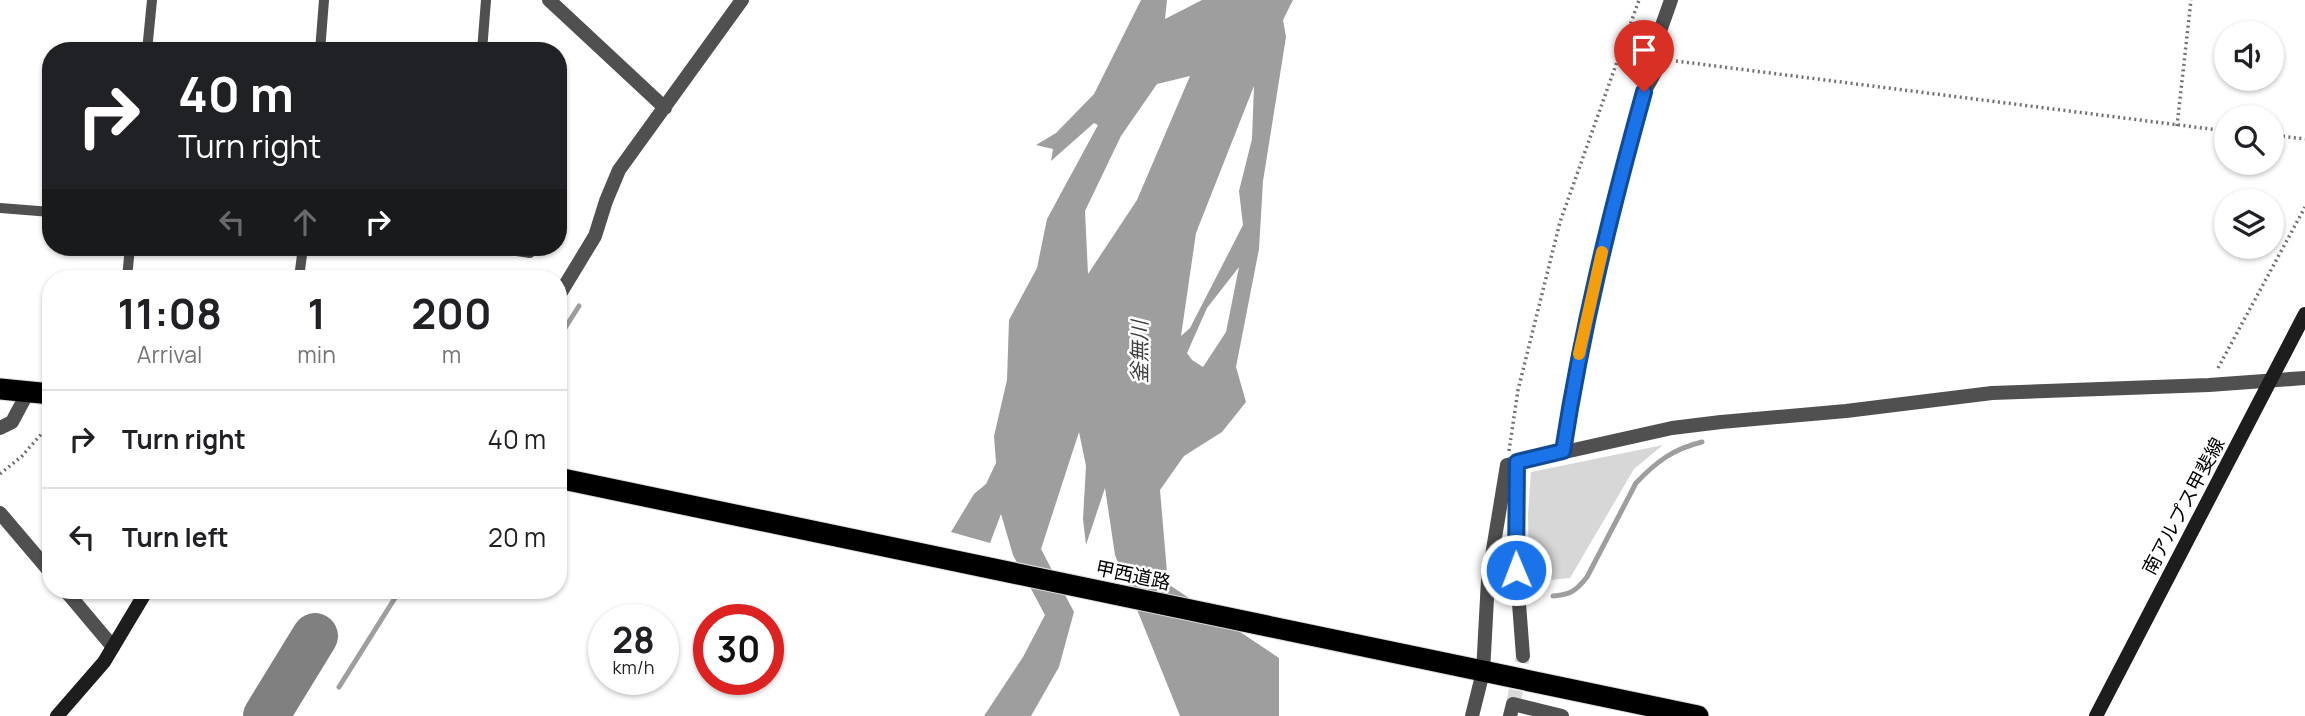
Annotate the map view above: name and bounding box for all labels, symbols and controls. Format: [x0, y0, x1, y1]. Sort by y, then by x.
pin [1614, 20, 1674, 92]
map controls [2214, 21, 2284, 259]
button: sound [2214, 21, 2284, 91]
icon: arrive [1625, 31, 1663, 69]
text: 40 m [178, 60, 294, 127]
icon: right [63, 70, 154, 161]
button: search [2214, 105, 2284, 175]
text: Turn right [178, 124, 321, 168]
button: layers [2214, 189, 2284, 259]
icon: left [213, 203, 251, 241]
icon: ahead [286, 203, 324, 241]
icon: right [359, 203, 397, 241]
text: 11:08 [117, 284, 222, 342]
text: 1 [307, 284, 326, 342]
text: 200 [411, 284, 492, 342]
water label: 釜無川 [1125, 319, 1153, 384]
text: Arrival [137, 338, 203, 370]
text: min [297, 338, 336, 370]
text: m [442, 338, 461, 370]
icon: right [63, 420, 101, 458]
text: Turn right [122, 421, 246, 457]
text: 40 m [488, 421, 546, 457]
street label: 南アルプス甲斐線 [2136, 433, 2230, 579]
icon: left [63, 518, 101, 556]
text: Turn left [122, 519, 229, 555]
text: 20 m [488, 519, 546, 555]
position arrow [1479, 533, 1553, 607]
street label: 甲西道路 [1093, 554, 1173, 596]
speed limit sign: 30 [693, 604, 784, 695]
text: 28 [612, 616, 655, 664]
text: km/h [613, 655, 654, 679]

